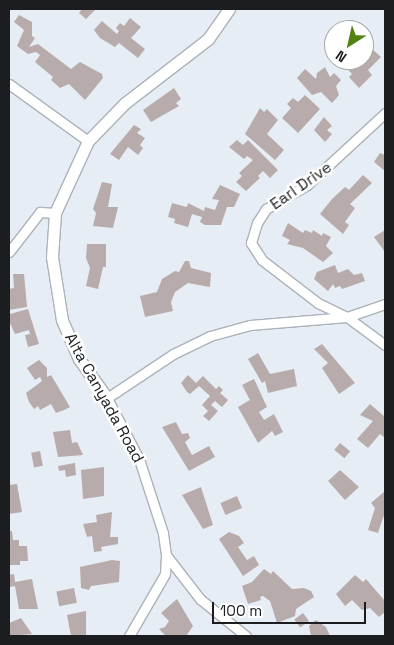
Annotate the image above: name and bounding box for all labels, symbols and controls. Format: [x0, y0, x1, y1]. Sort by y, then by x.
north arrow [324, 20, 374, 70]
text: N [332, 46, 350, 67]
street label: Earl Drive [267, 158, 335, 214]
street label: Alta Canyada Road [60, 330, 148, 466]
scale bar [214, 592, 368, 624]
text: 100 m [220, 601, 262, 620]

